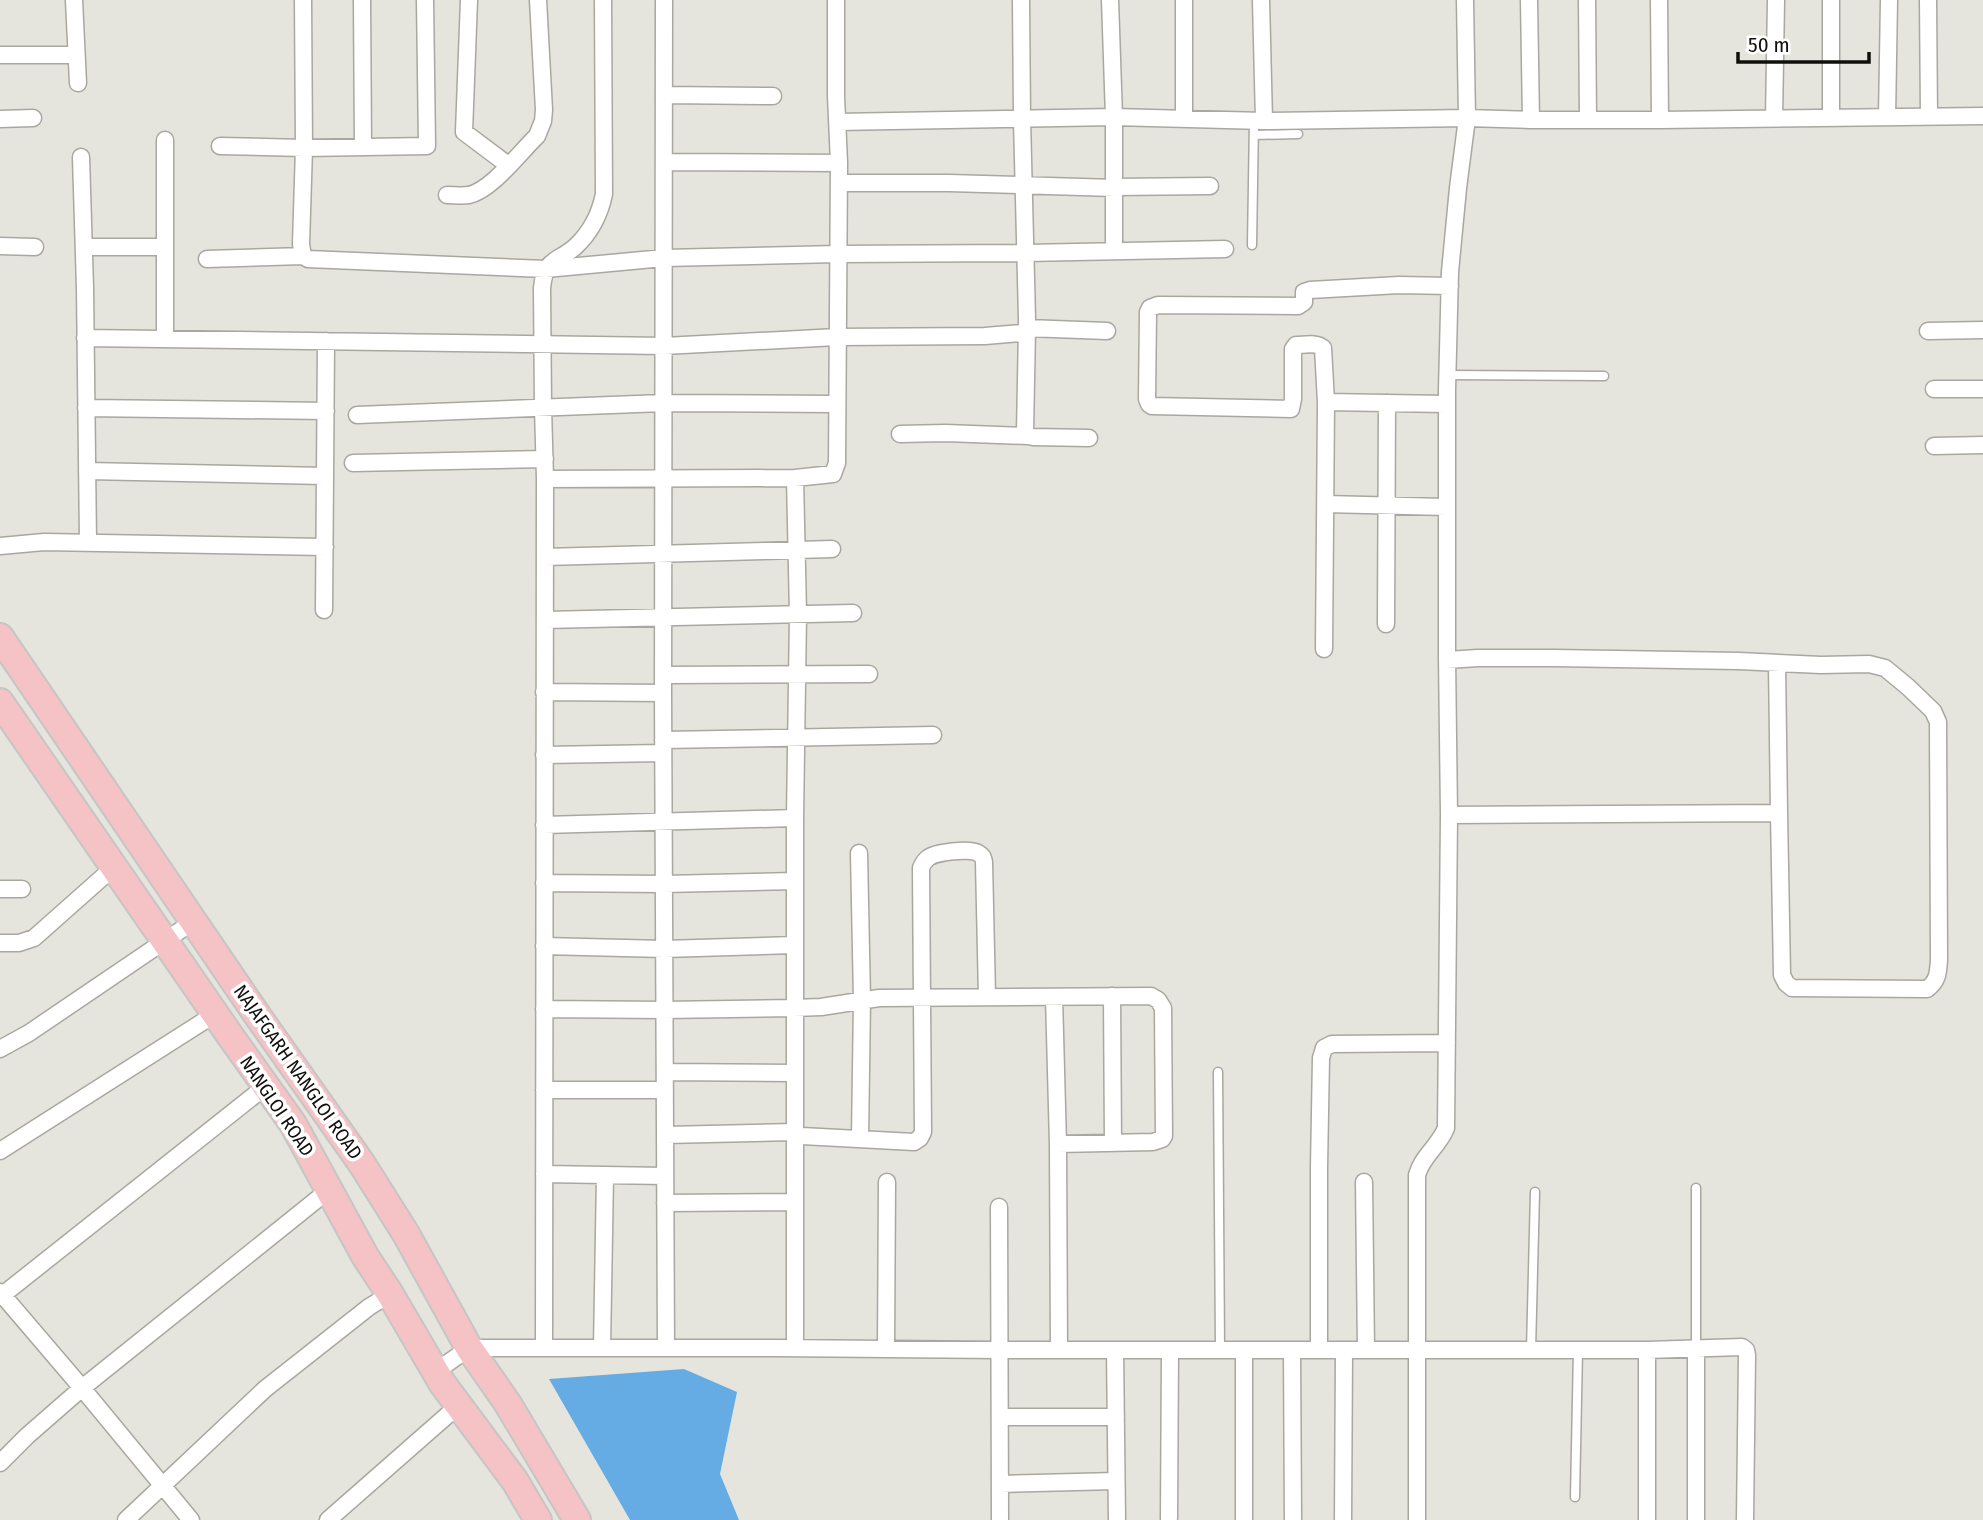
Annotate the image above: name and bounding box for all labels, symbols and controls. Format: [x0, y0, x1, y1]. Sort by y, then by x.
scale bar [1738, 21, 1869, 65]
text: 50 m [1748, 32, 1790, 58]
street label: NAJAFGARH NANGLOI ROAD [229, 980, 367, 1164]
street label: NANGLOI ROAD [235, 1052, 319, 1160]

